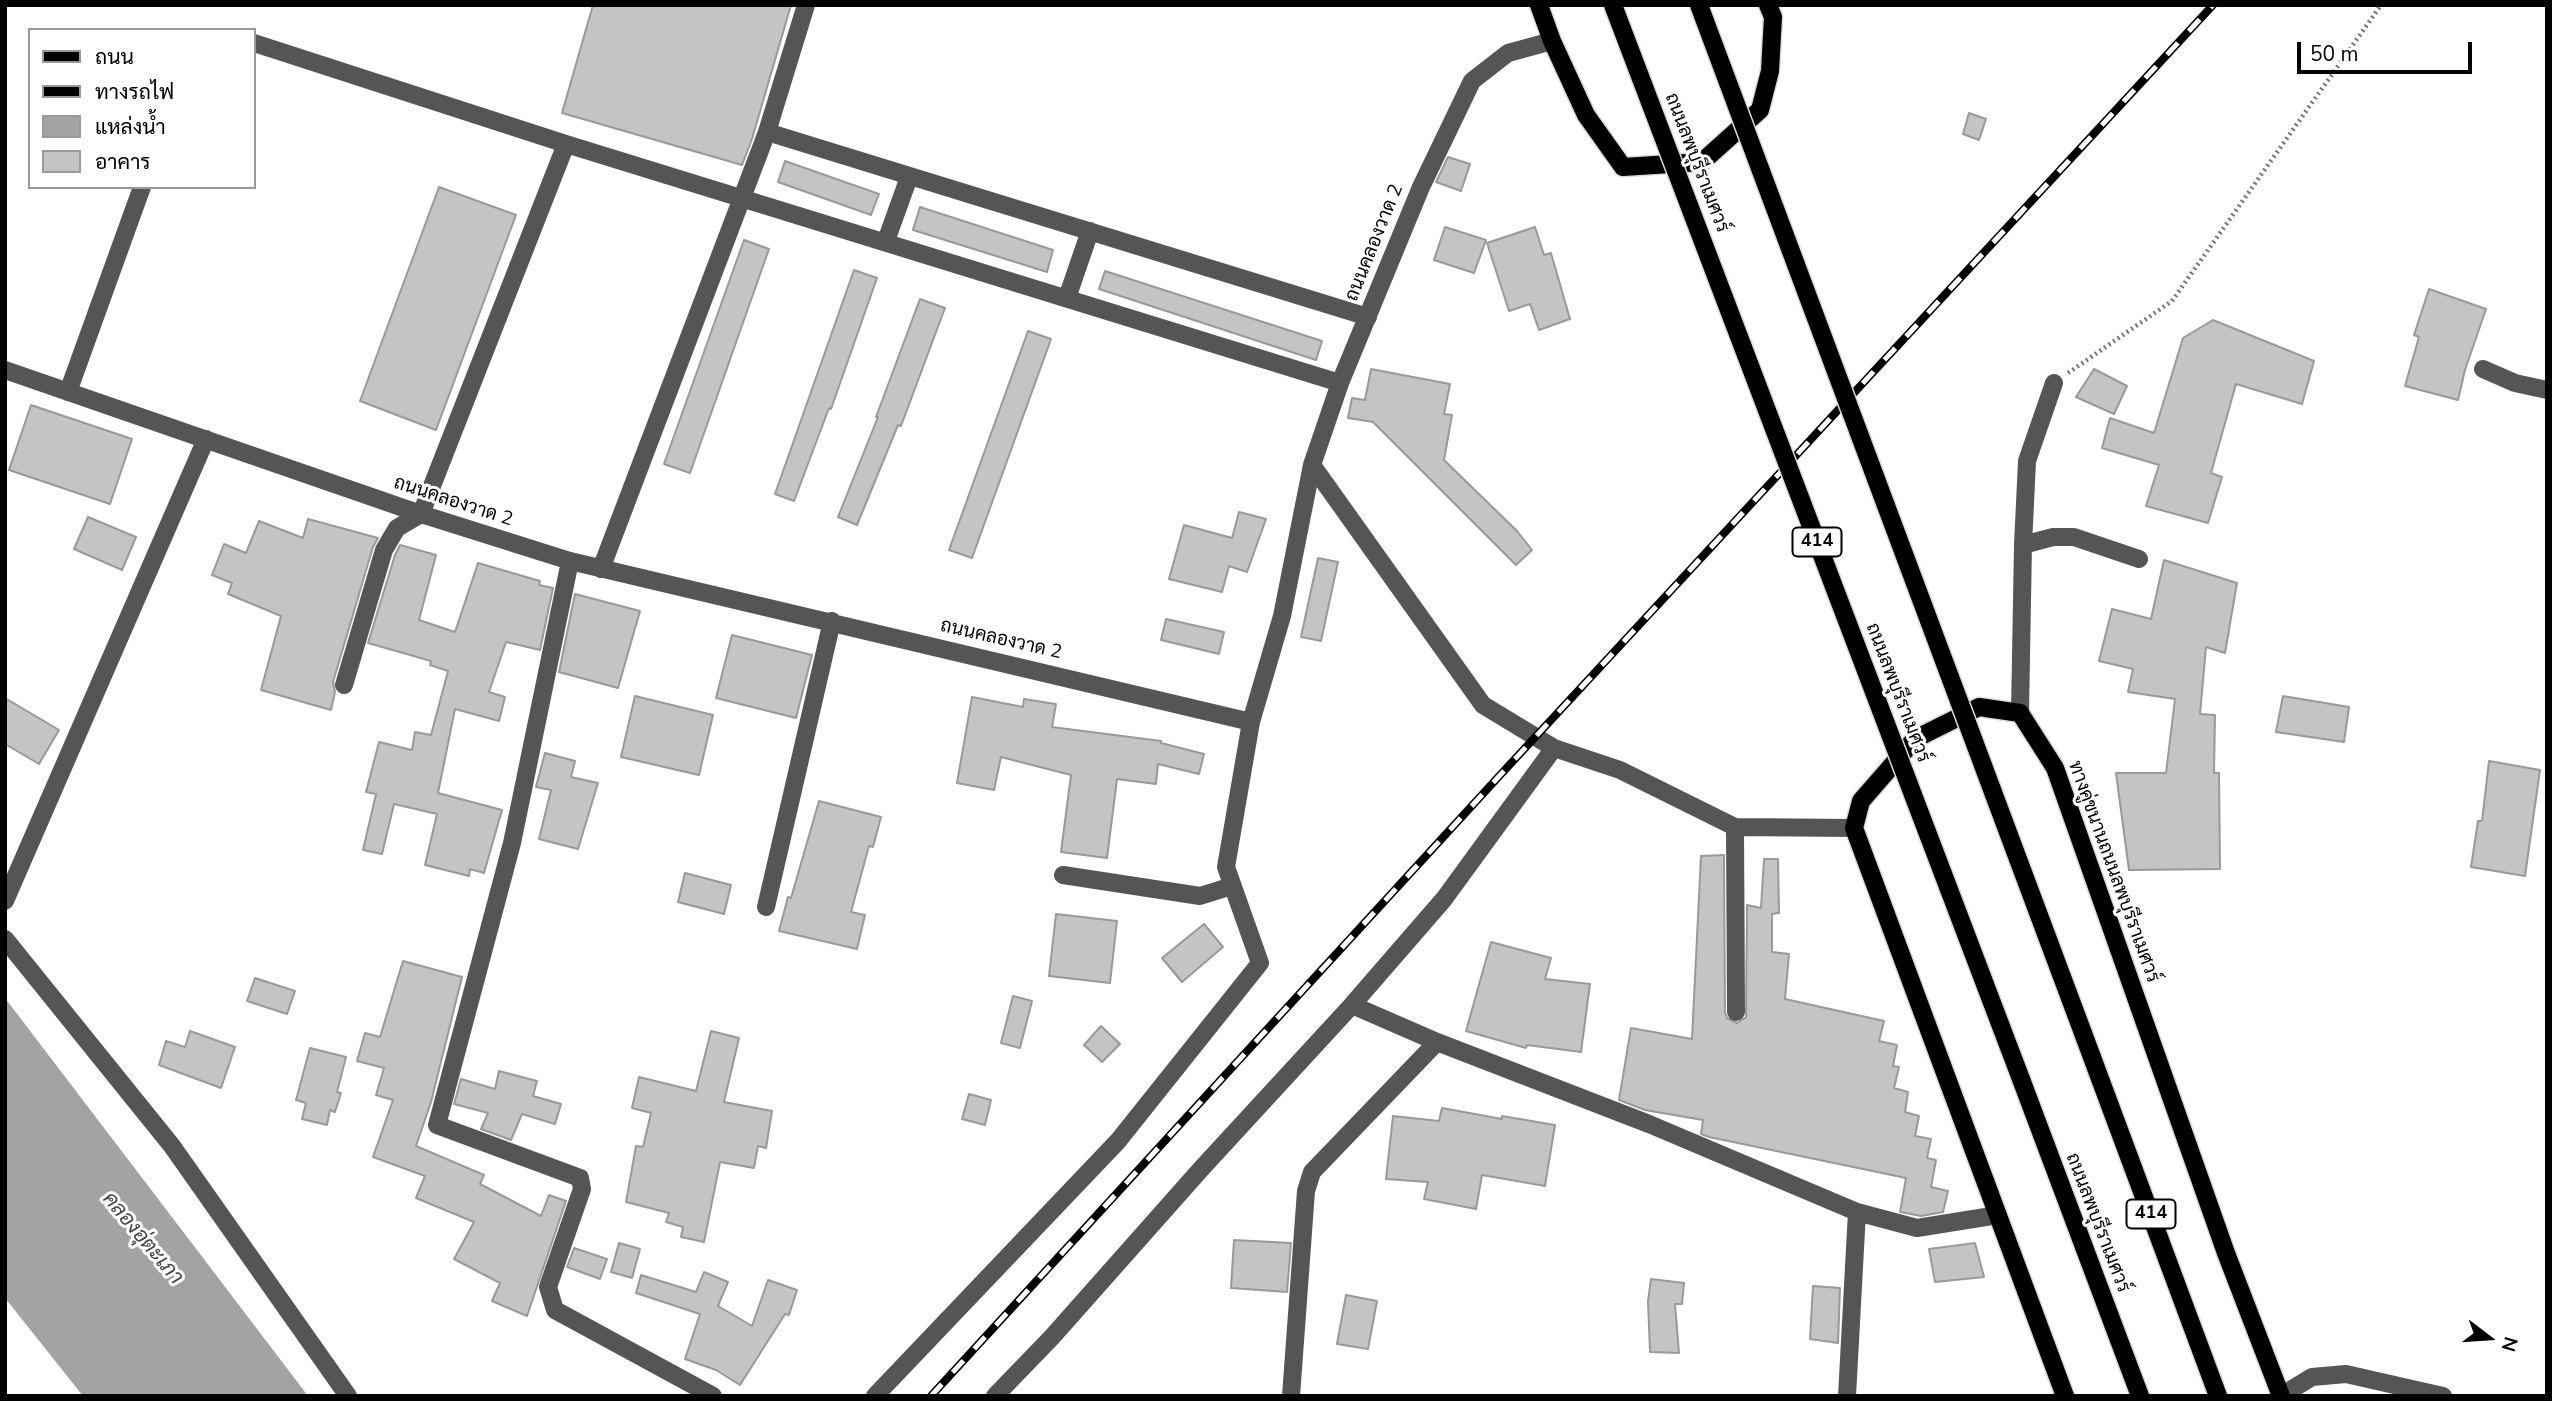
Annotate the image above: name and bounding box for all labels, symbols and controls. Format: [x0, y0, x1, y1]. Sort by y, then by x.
legend [28, 28, 256, 189]
scale bar [2300, 28, 2475, 72]
text: 50 m [2310, 40, 2359, 68]
text: ถนน [95, 43, 134, 71]
text: ทางรถไฟ [95, 78, 174, 106]
street label: ถนนลพบุรีราเมศวร์ [1659, 90, 1733, 236]
text: แหล่งน้ำ [95, 113, 166, 141]
text: อาคาร [95, 148, 151, 176]
street label: ถนนคลองวาด 2 [1341, 181, 1409, 305]
street label: ถนนคลองวาด 2 [391, 472, 515, 532]
road number: 414 [1792, 528, 1842, 556]
street label: ถนนคลองวาด 2 [938, 615, 1064, 665]
street label: ถนนลพบุรีราเมศวร์ [1860, 620, 1934, 766]
street label: ทางคู่ขนานถนนลพบุรีราเมศวร์ [2062, 758, 2164, 986]
street label: ถนนลพบุรีราเมศวร์ [2060, 1150, 2134, 1296]
water label: คลองอุ่ตะเภา [96, 1188, 188, 1290]
road number: 414 [2126, 1199, 2176, 1228]
north arrow [2454, 1303, 2524, 1373]
text: N [2495, 1334, 2524, 1355]

